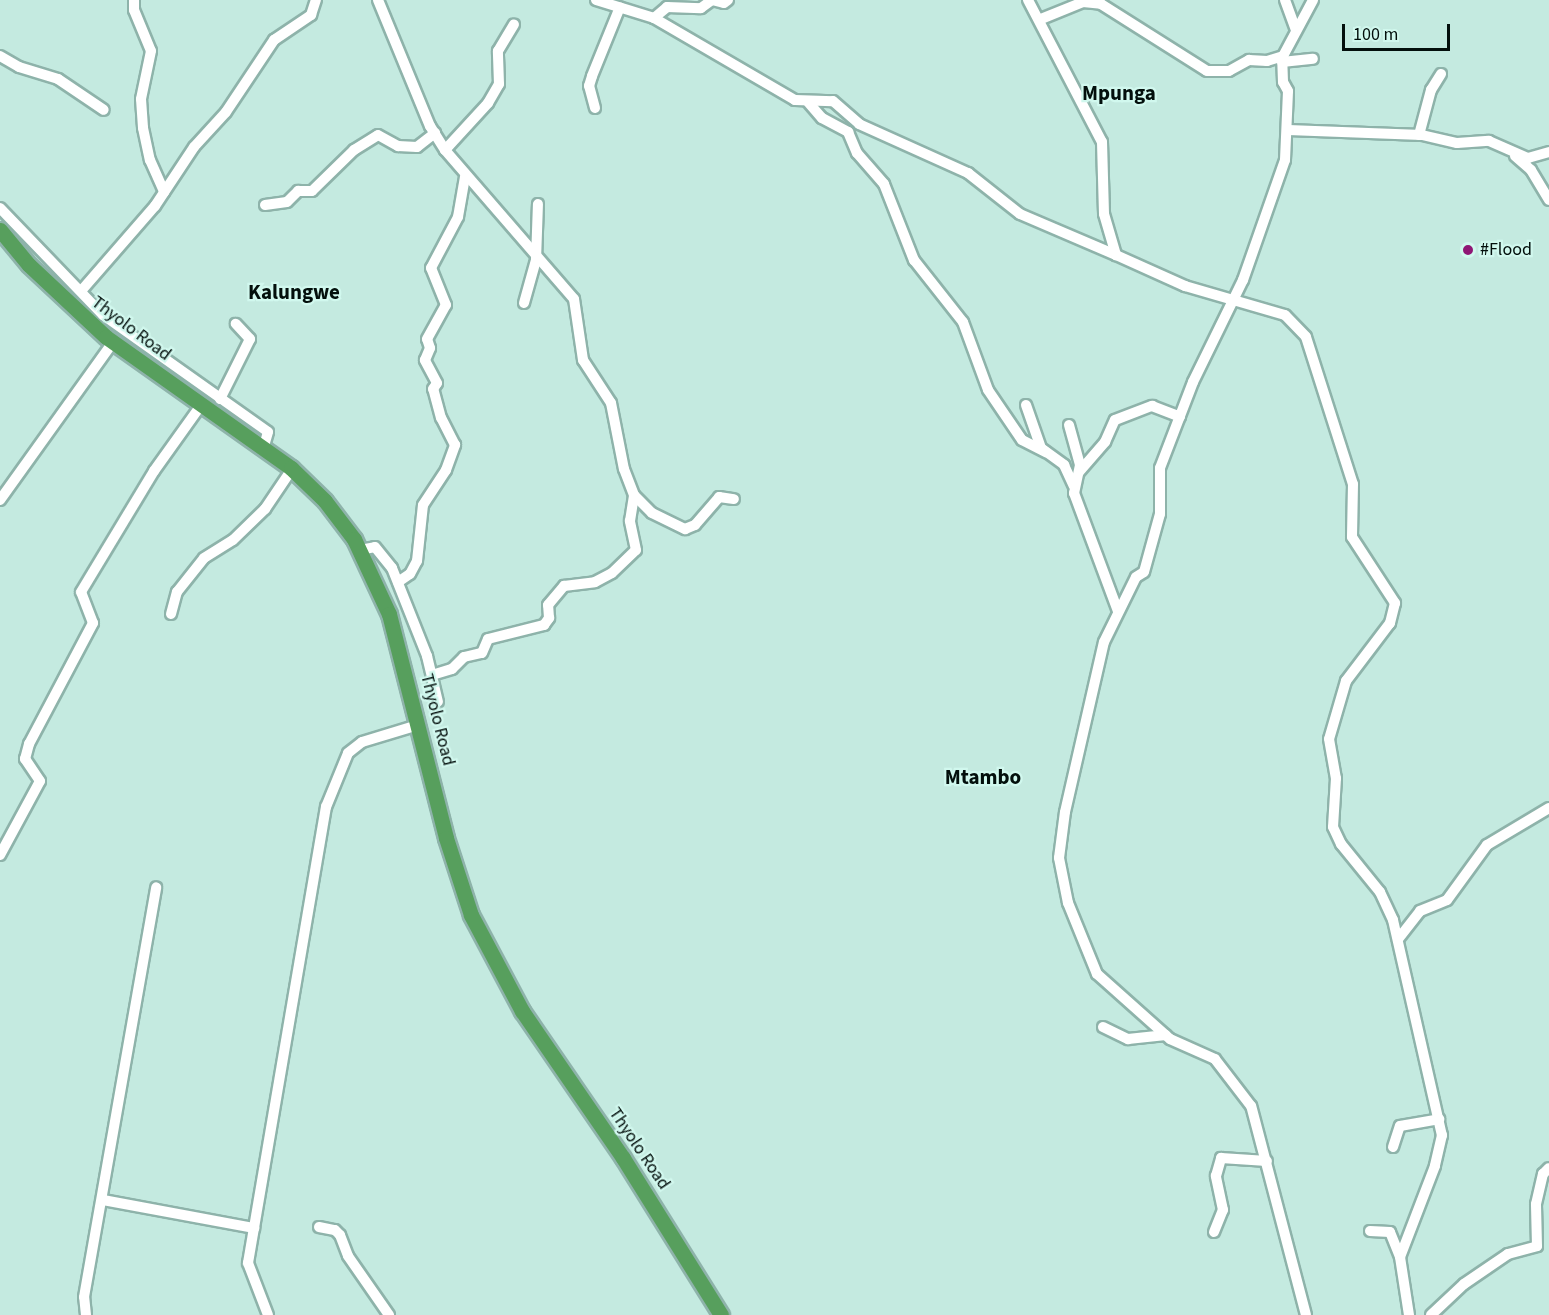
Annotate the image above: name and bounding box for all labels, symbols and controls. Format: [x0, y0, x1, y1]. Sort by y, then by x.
scale bar [1345, 12, 1453, 50]
text: 100 m [1353, 22, 1398, 47]
district label: Mpunga [1082, 80, 1156, 106]
place label: #Flood [1480, 239, 1532, 261]
marker: #Flood [1461, 243, 1475, 257]
district label: Kalungwe [248, 279, 340, 305]
street label: Thyolo Road [87, 292, 175, 366]
street label: Thyolo Road [415, 672, 459, 768]
district label: Mtambo [945, 764, 1021, 790]
street label: Thyolo Road [604, 1104, 674, 1194]

